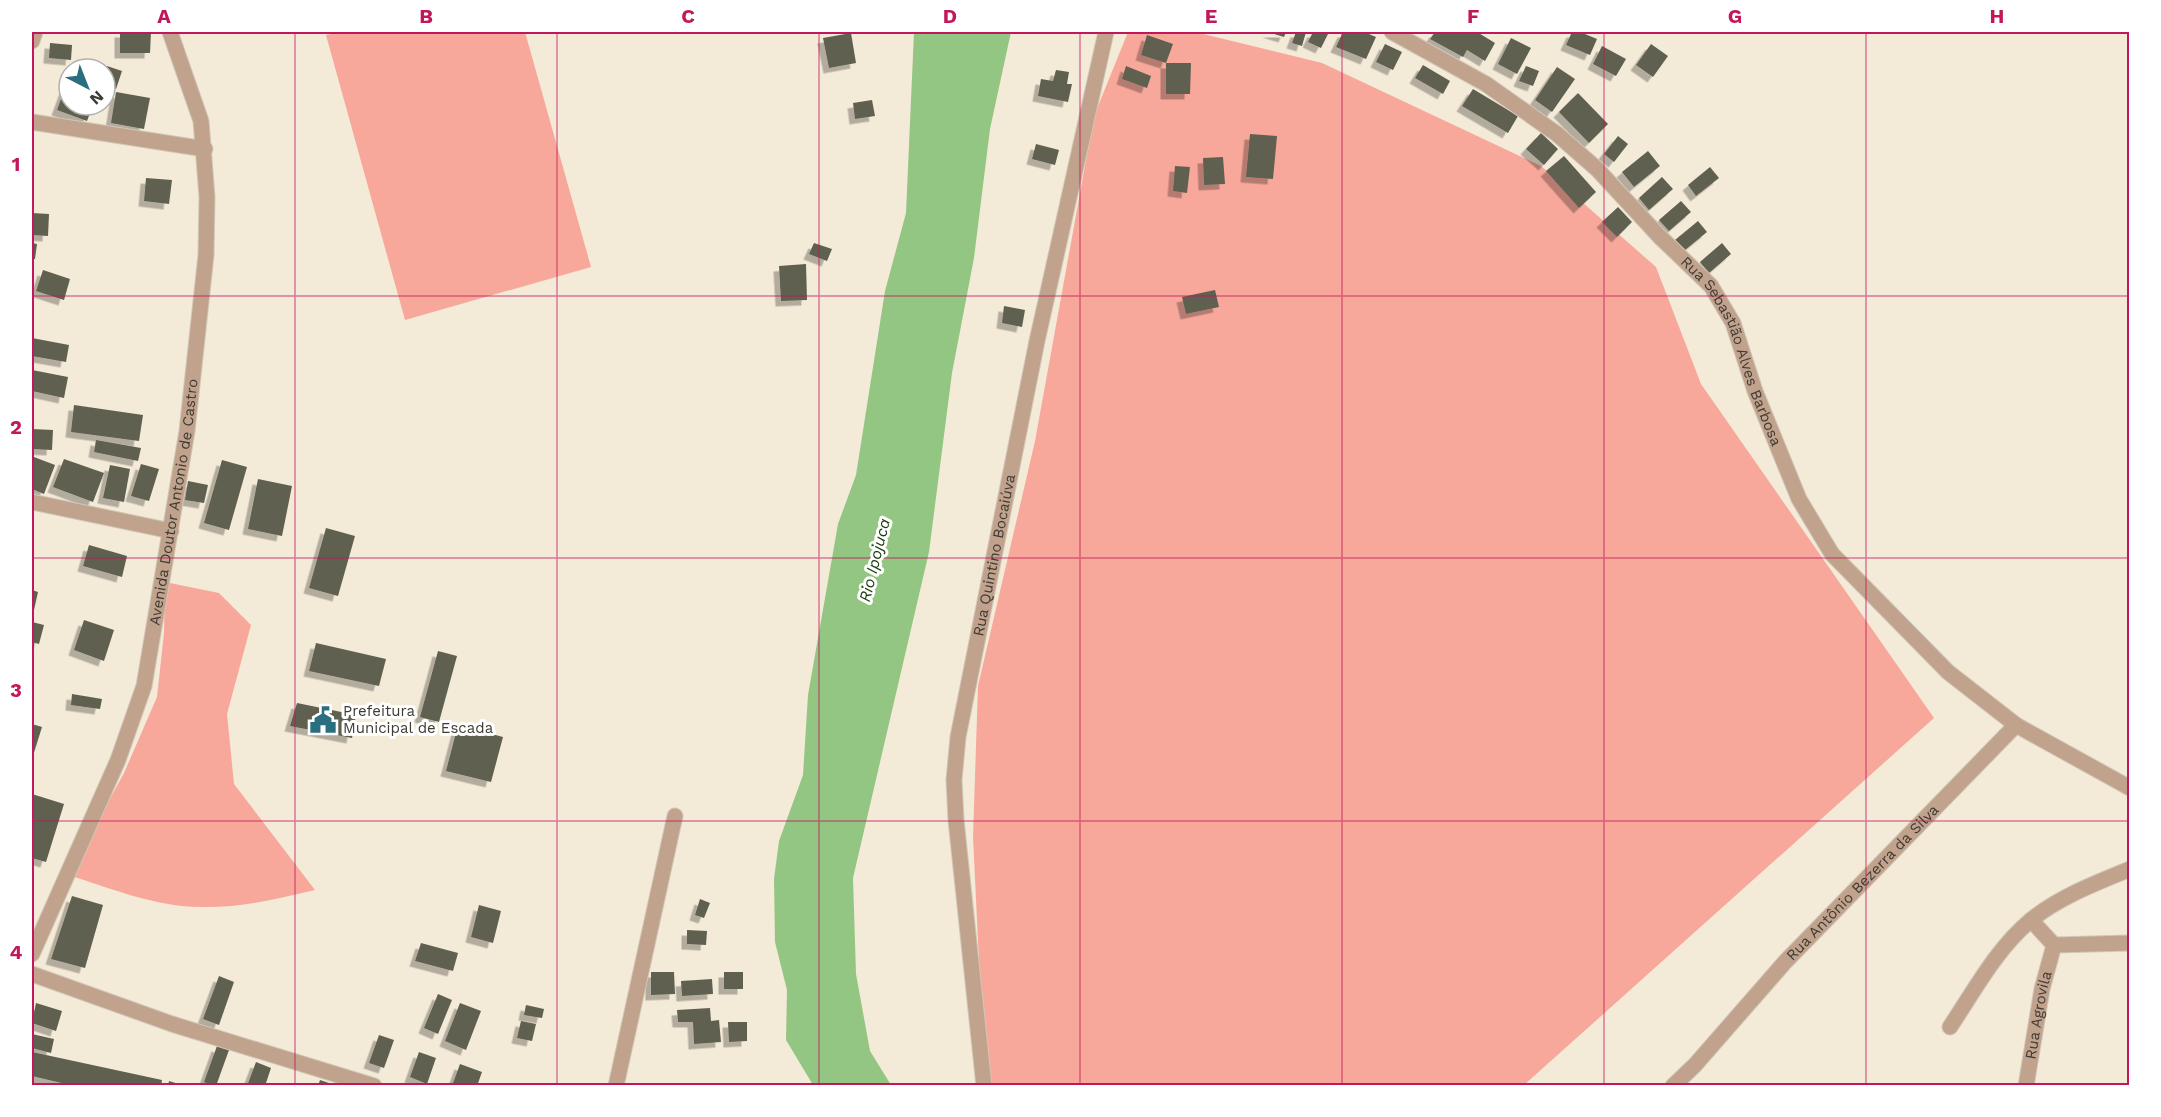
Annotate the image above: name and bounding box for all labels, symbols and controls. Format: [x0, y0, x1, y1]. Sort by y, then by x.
text: A [157, 4, 171, 28]
text: B [419, 4, 433, 28]
text: C [681, 4, 695, 28]
text: D [943, 4, 957, 28]
text: E [1205, 4, 1217, 28]
text: F [1467, 4, 1479, 28]
text: G [1728, 4, 1742, 28]
text: H [1990, 4, 2004, 28]
north arrow [57, 57, 117, 117]
text: N [86, 87, 107, 109]
text: 1 [12, 152, 20, 176]
street label: Rua Sebastião Alves Barbosa [1677, 253, 1786, 449]
street label: Avenida Doutor Antonio de Castro [145, 378, 202, 627]
text: 2 [10, 415, 22, 439]
street label: Rua Quintino Bocaiúva [969, 472, 1019, 638]
water label: Rio Ipojuca [855, 516, 894, 604]
text: 3 [10, 678, 22, 702]
place label: Prefeitura Municipal de Escada [343, 702, 494, 737]
public building icon: Prefeitura Municipal de Escada [308, 705, 338, 735]
street label: Rua Antônio Bezerra da Silva [1782, 801, 1943, 964]
text: 4 [10, 940, 23, 964]
street label: Rua Agrovila [2022, 968, 2056, 1061]

